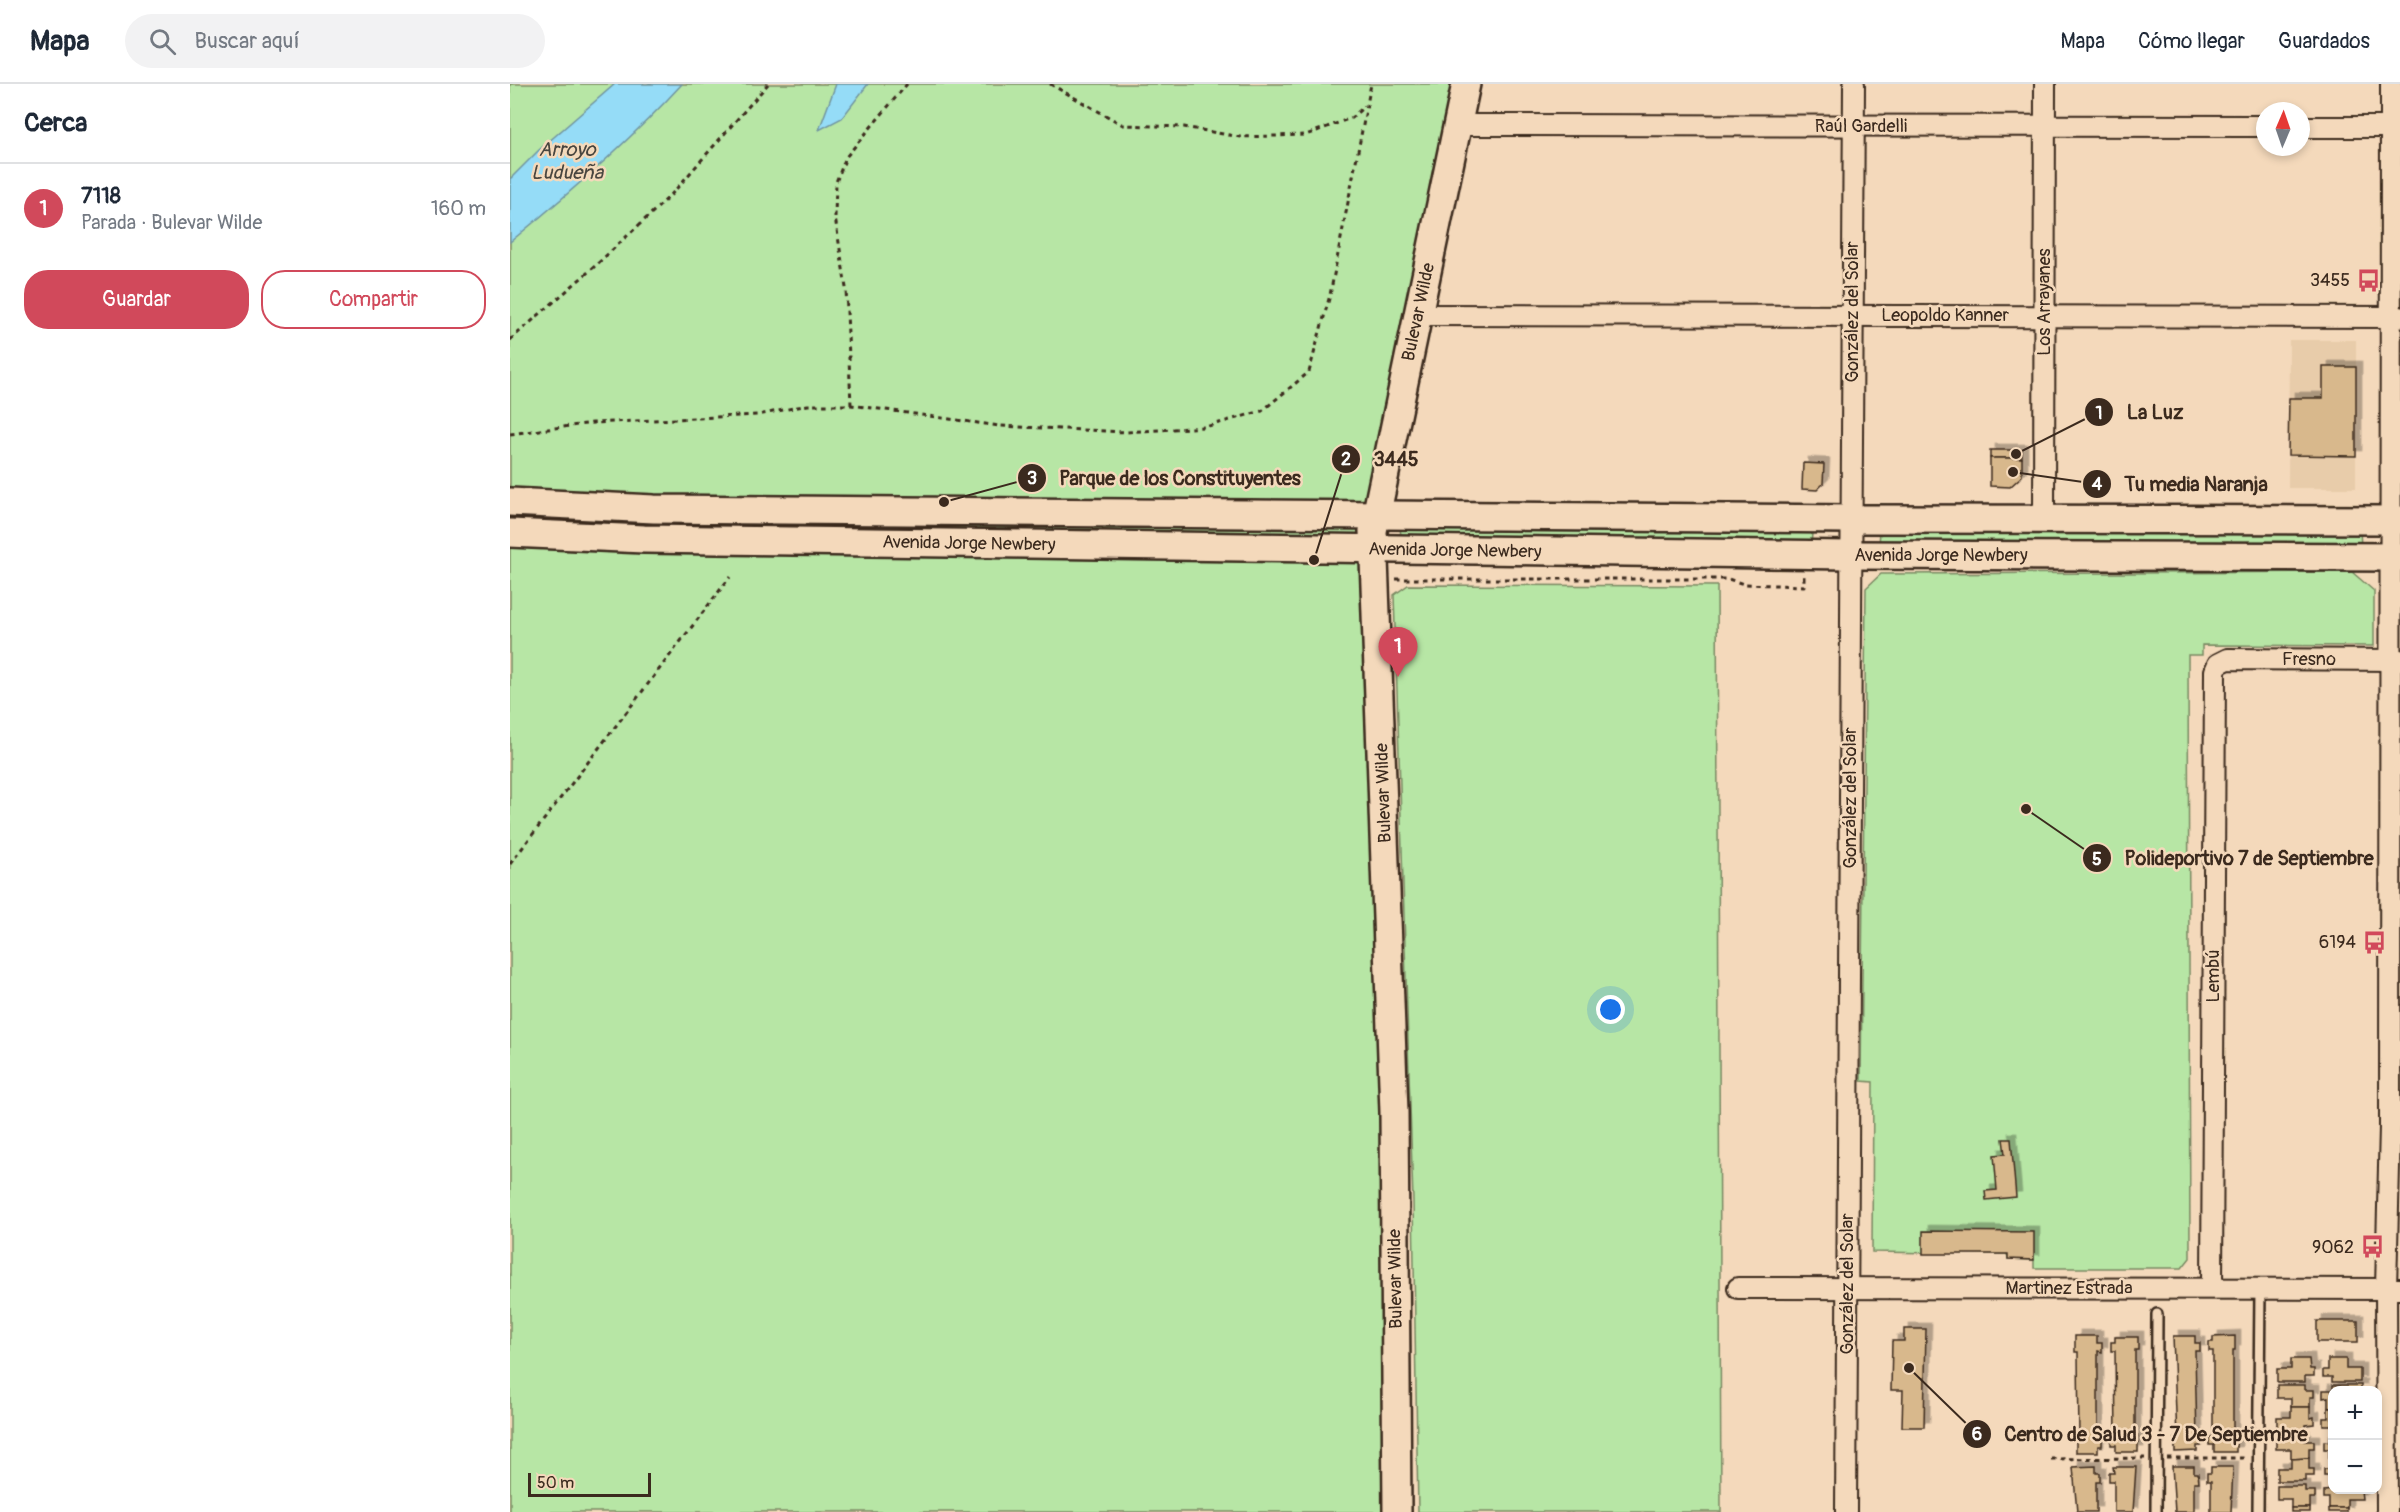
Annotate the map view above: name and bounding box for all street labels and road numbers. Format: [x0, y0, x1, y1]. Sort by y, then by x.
street label: Raúl Gardelli [1815, 115, 1907, 138]
street label: González del Solar [1841, 241, 1864, 383]
street label: Los Arrayanes [2033, 248, 2056, 356]
street label: Bulevar Wilde [1397, 261, 1440, 363]
street label: Leopoldo Kanner [1881, 304, 2009, 327]
street label: Avenida Jorge Newbery [882, 530, 1056, 557]
street label: Avenida Jorge Newbery [1368, 537, 1542, 564]
street label: Avenida Jorge Newbery [1854, 544, 2028, 567]
street label: Fresno [2282, 648, 2336, 671]
street label: González del Solar [1839, 727, 1862, 869]
street label: Bulevar Wilde [1370, 743, 1397, 843]
street label: Lembú [2202, 950, 2225, 1003]
street label: González del Solar [1836, 1213, 1859, 1355]
street label: Bulevar Wilde [1383, 1229, 1408, 1329]
street label: Martinez Estrada [2005, 1277, 2133, 1300]

